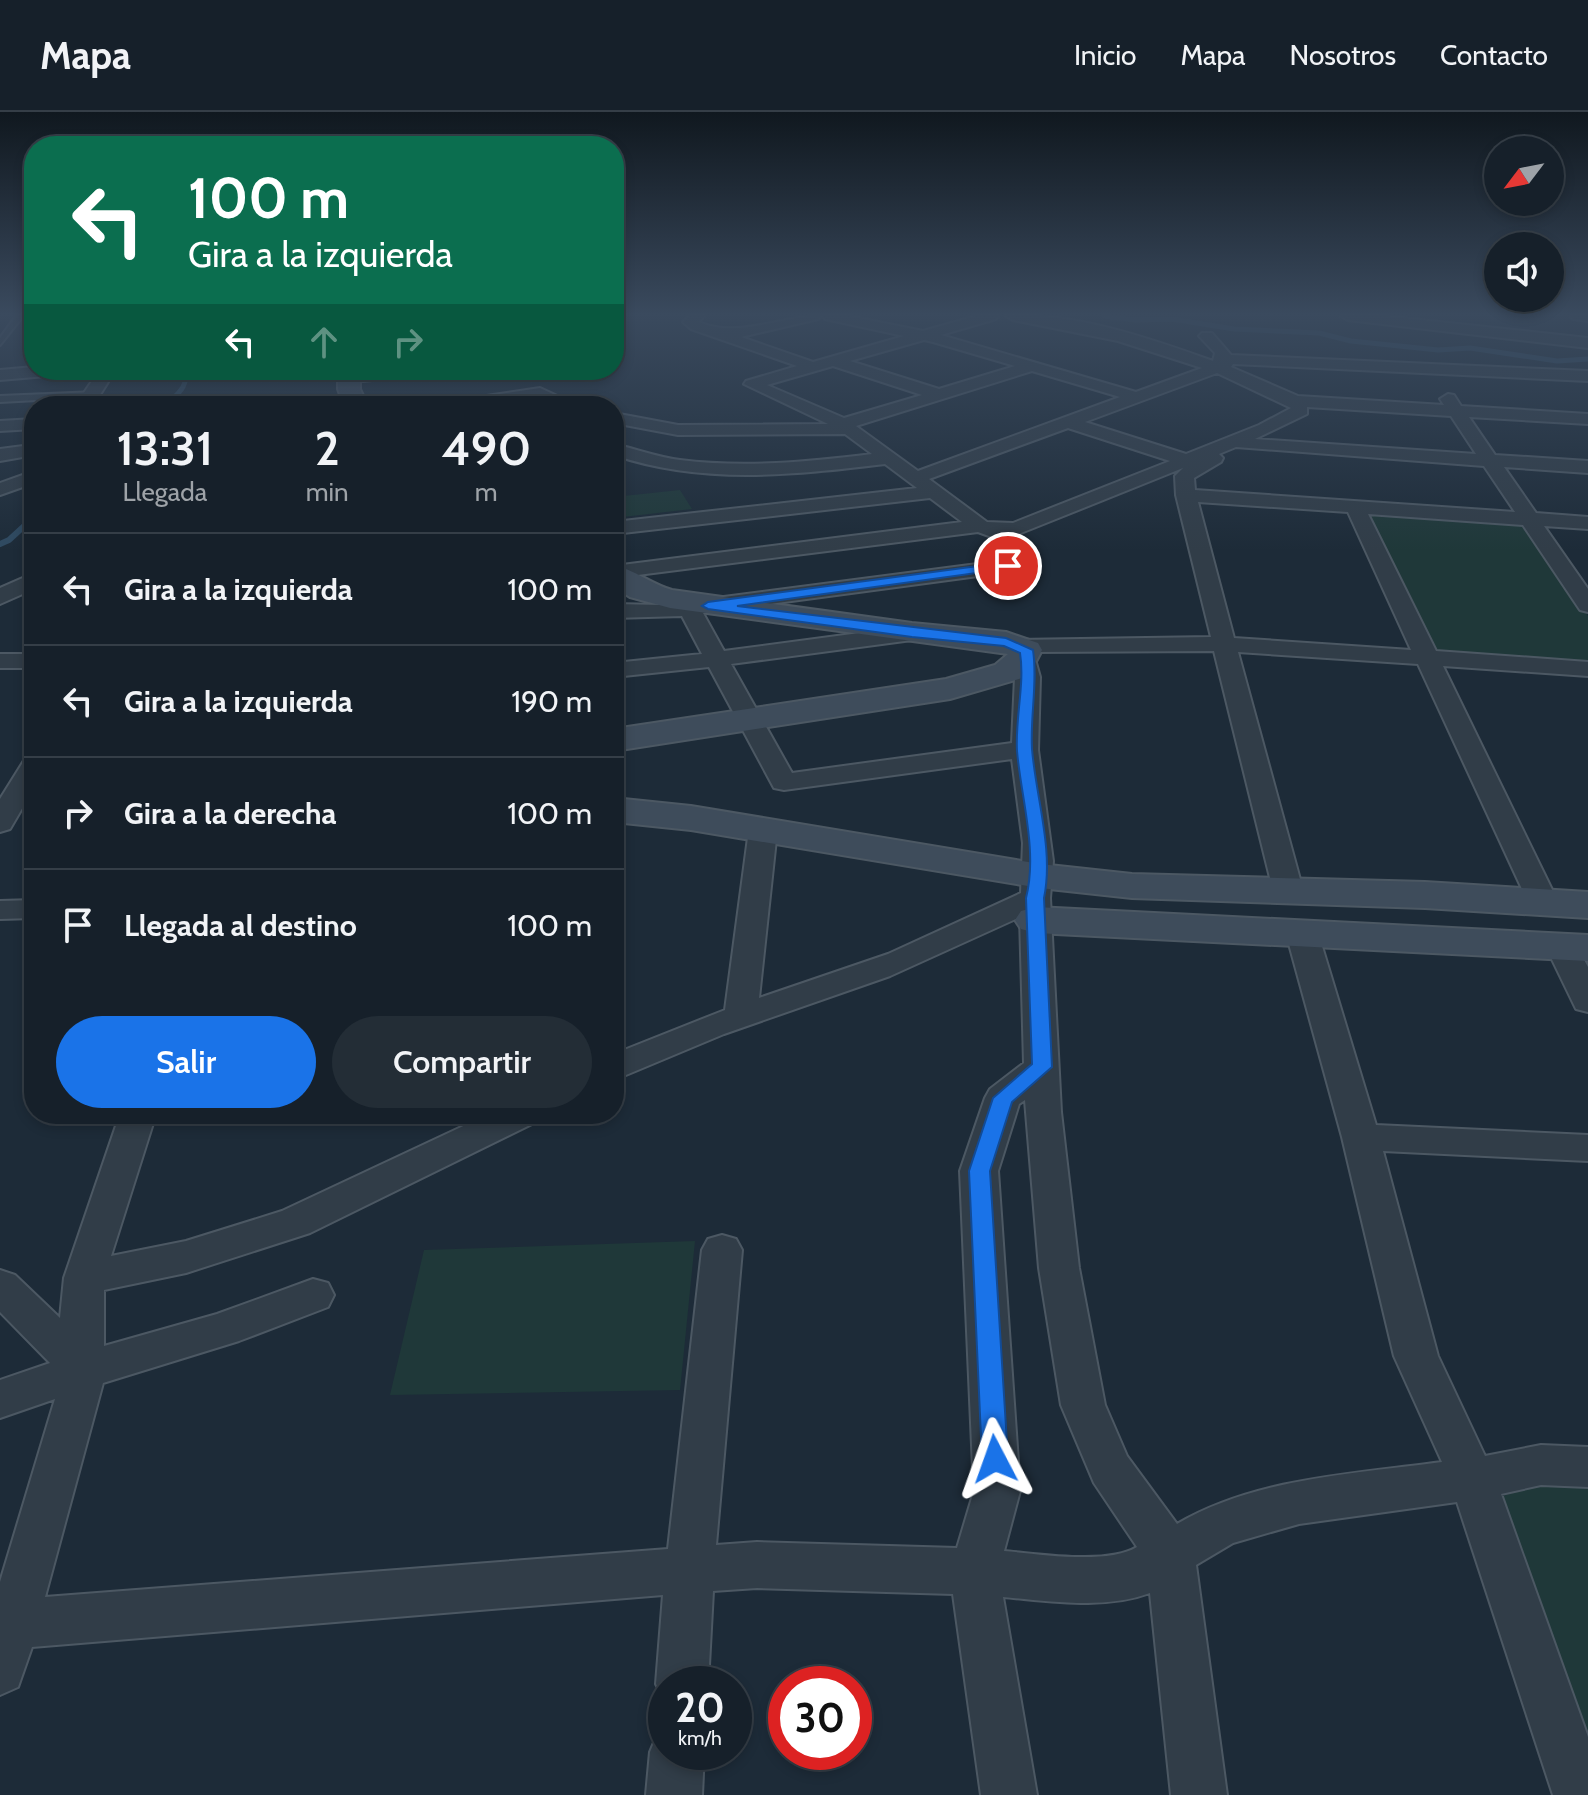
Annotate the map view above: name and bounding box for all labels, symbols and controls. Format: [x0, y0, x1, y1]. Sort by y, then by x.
text: Mapa [40, 32, 131, 79]
text: Inicio [1074, 38, 1137, 72]
text: Mapa [1181, 38, 1246, 72]
text: Nosotros [1290, 38, 1396, 72]
text: Contacto [1440, 38, 1548, 72]
north arrow [1484, 136, 1564, 216]
map controls [1484, 136, 1564, 312]
text: 100 m [188, 164, 349, 232]
icon: left [56, 168, 160, 272]
text: Gira a la izquierda [188, 232, 453, 276]
button: sound [1484, 232, 1564, 312]
icon: left [218, 320, 262, 364]
icon: ahead [302, 320, 346, 364]
icon: right [386, 320, 430, 364]
text: 13:31 [117, 419, 213, 477]
text: 2 [314, 419, 340, 477]
text: 490 [441, 419, 531, 477]
text: Llegada [123, 476, 207, 508]
text: min [306, 476, 349, 508]
text: m [475, 476, 498, 508]
pin [974, 532, 1042, 600]
icon: arrive [986, 544, 1030, 588]
icon: left [56, 567, 100, 611]
text: Gira a la izquierda [124, 571, 353, 608]
text: 100 m [507, 571, 592, 608]
icon: left [56, 679, 100, 723]
text: Gira a la izquierda [124, 683, 353, 720]
text: 190 m [511, 683, 592, 720]
icon: right [56, 791, 100, 835]
text: Gira a la derecha [124, 795, 336, 832]
text: 100 m [507, 795, 592, 832]
icon: arrive [56, 903, 100, 947]
text: Llegada al destino [124, 907, 357, 944]
text: 100 m [507, 907, 592, 944]
button: Salir [56, 1016, 316, 1108]
button: Compartir [332, 1016, 592, 1108]
position arrow [953, 1417, 1037, 1501]
speed limit sign: 30 [768, 1666, 872, 1770]
text: 20 [675, 1683, 725, 1732]
text: km/h [678, 1726, 722, 1750]

